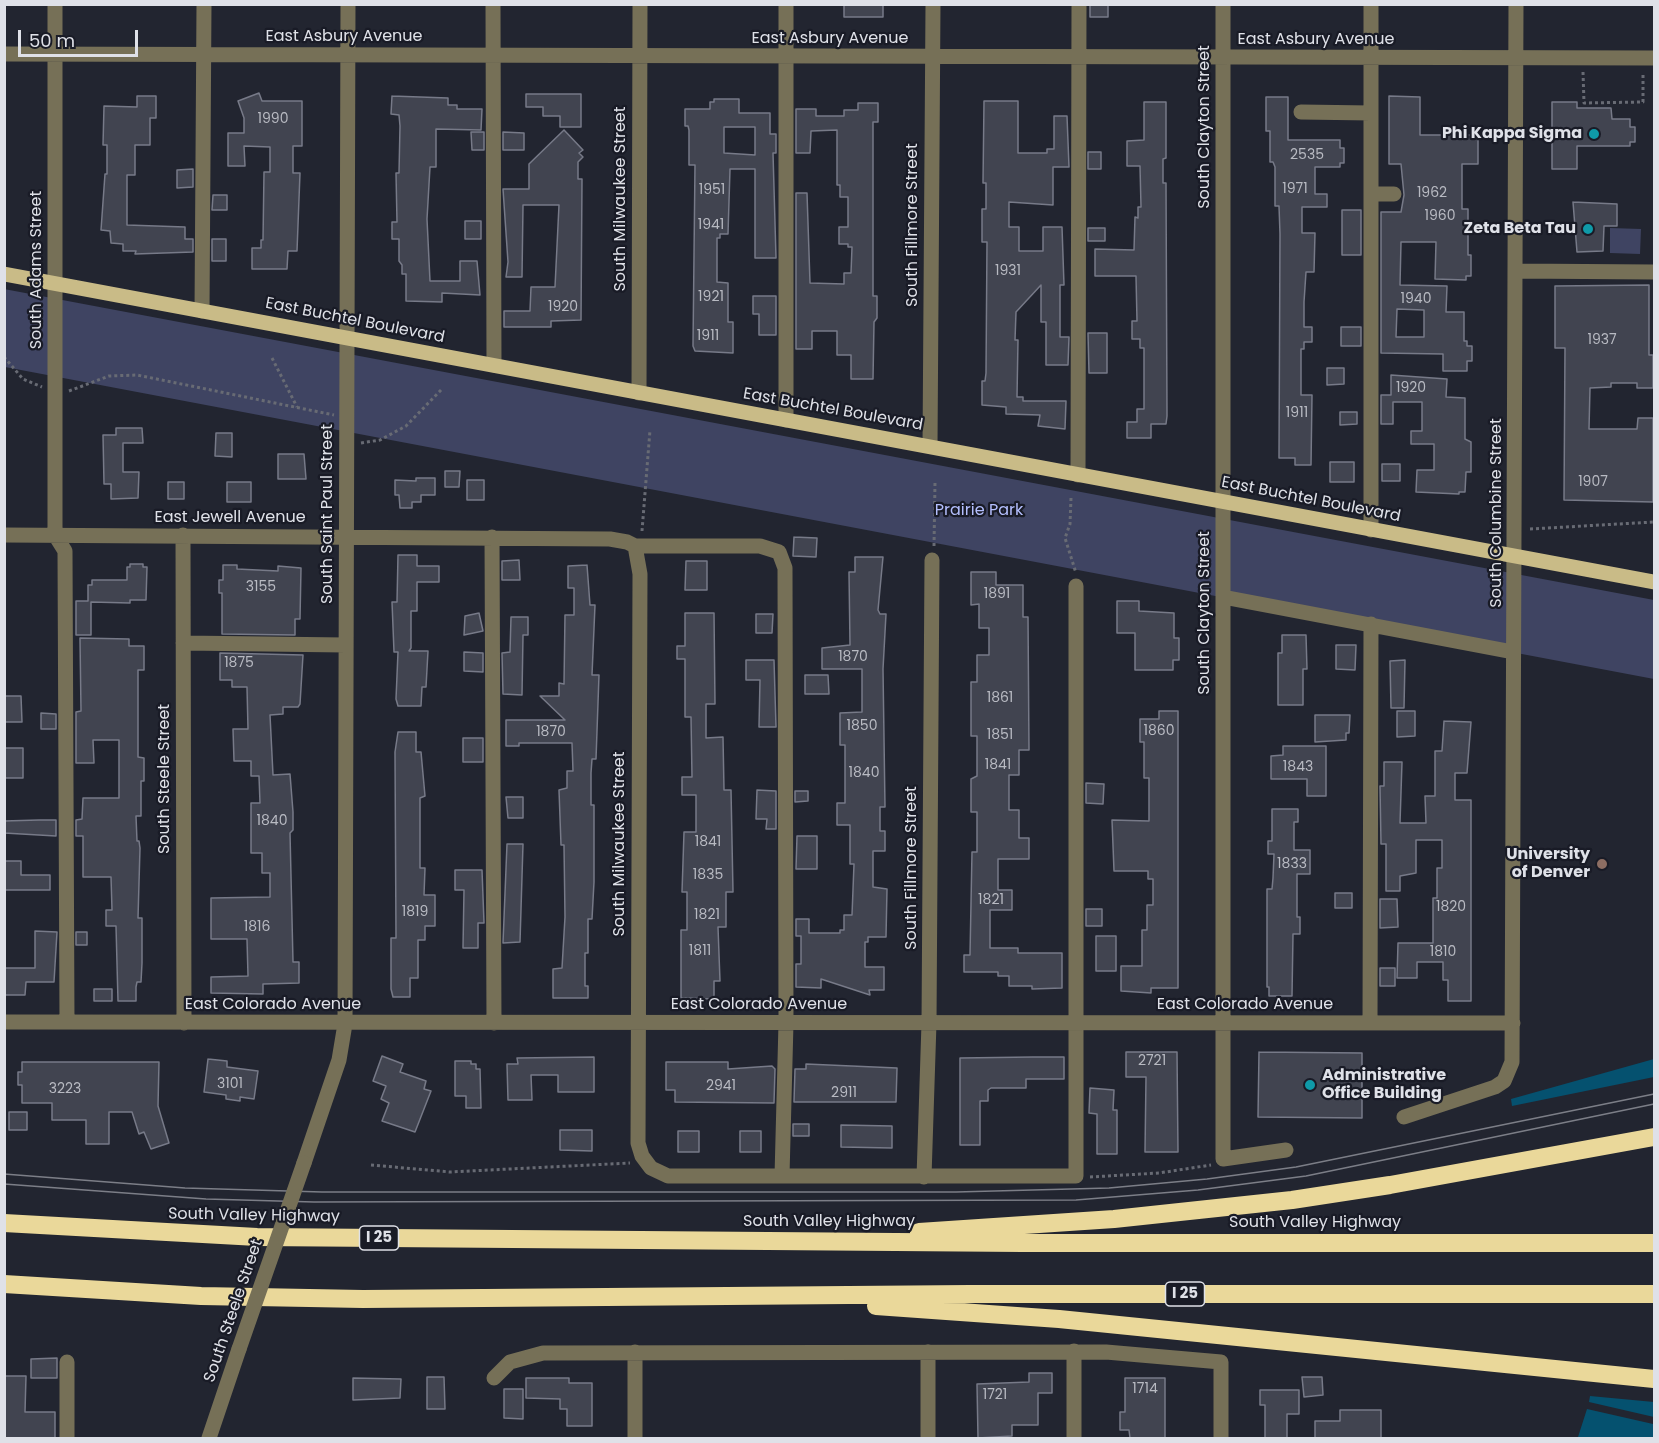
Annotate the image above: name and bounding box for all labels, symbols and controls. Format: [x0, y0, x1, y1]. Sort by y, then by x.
scale bar [21, 18, 141, 56]
street label: East Asbury Avenue [266, 27, 422, 47]
text: 50 m [29, 28, 75, 53]
street label: East Asbury Avenue [752, 29, 908, 49]
street label: East Asbury Avenue [1238, 30, 1394, 50]
street label: South Clayton Street [1195, 45, 1215, 209]
street label: South Milwaukee Street [611, 106, 631, 292]
house number: 1990 [258, 111, 288, 127]
place label: Phi Kappa Sigma [1442, 124, 1582, 144]
marker: Phi Kappa Sigma [1587, 127, 1601, 141]
street label: South Fillmore Street [903, 143, 923, 307]
house number: 2535 [1290, 147, 1324, 163]
house number: 1971 [1282, 181, 1308, 197]
house number: 1951 [699, 182, 725, 198]
house number: 1962 [1417, 185, 1447, 201]
street label: South Adams Street [27, 191, 47, 349]
house number: 1960 [1425, 208, 1455, 224]
house number: 1941 [698, 217, 724, 233]
place label: Zeta Beta Tau [1464, 219, 1576, 239]
marker: Zeta Beta Tau [1581, 222, 1595, 236]
house number: 1931 [995, 263, 1021, 279]
house number: 1921 [698, 289, 724, 305]
house number: 1940 [1401, 291, 1431, 307]
street label: East Buchtel Boulevard [264, 294, 446, 348]
house number: 1920 [548, 299, 578, 315]
house number: 1911 [697, 328, 719, 344]
house number: 1937 [1587, 332, 1617, 348]
house number: 1920 [1396, 380, 1426, 396]
street label: East Buchtel Boulevard [742, 385, 924, 435]
house number: 1911 [1286, 405, 1308, 421]
street label: South Columbine Street [1487, 418, 1507, 608]
street label: South Saint Paul Street [318, 424, 338, 604]
street label: East Buchtel Boulevard [1220, 473, 1402, 527]
house number: 1907 [1578, 474, 1608, 490]
park label: Prairie Park [935, 501, 1023, 521]
street label: East Jewell Avenue [154, 508, 306, 528]
street label: South Clayton Street [1195, 531, 1215, 695]
house number: 3155 [246, 579, 276, 595]
house number: 1891 [984, 586, 1010, 602]
house number: 1870 [838, 649, 868, 665]
house number: 1875 [224, 655, 254, 671]
house number: 1861 [987, 690, 1013, 706]
street label: South Steele Street [155, 704, 175, 854]
house number: 1850 [847, 718, 877, 734]
house number: 1860 [1144, 723, 1174, 739]
house number: 1870 [536, 724, 566, 740]
house number: 1851 [987, 727, 1013, 743]
street label: South Milwaukee Street [610, 751, 630, 937]
house number: 1841 [985, 757, 1011, 773]
house number: 1843 [1283, 759, 1313, 775]
house number: 1840 [849, 765, 879, 781]
street label: South Fillmore Street [902, 786, 922, 950]
house number: 1840 [257, 813, 287, 829]
house number: 1841 [695, 834, 721, 850]
place label: University of Denver [1506, 845, 1590, 883]
house number: 1833 [1277, 856, 1307, 872]
marker: University of Denver [1595, 857, 1609, 871]
house number: 1835 [693, 867, 723, 883]
house number: 1821 [978, 892, 1004, 908]
house number: 1820 [1436, 899, 1466, 915]
house number: 1819 [402, 904, 428, 920]
house number: 1821 [694, 907, 720, 923]
house number: 1816 [244, 919, 270, 935]
house number: 1811 [689, 943, 711, 959]
house number: 1810 [1430, 944, 1456, 960]
street label: East Colorado Avenue [185, 995, 361, 1015]
street label: East Colorado Avenue [671, 995, 847, 1015]
street label: East Colorado Avenue [1157, 995, 1333, 1015]
house number: 2721 [1138, 1053, 1166, 1069]
place label: Administrative Office Building [1322, 1066, 1446, 1104]
house number: 3101 [217, 1076, 243, 1092]
house number: 2941 [706, 1078, 736, 1094]
marker: Administrative Office Building [1303, 1078, 1317, 1092]
house number: 3223 [49, 1081, 81, 1097]
house number: 2911 [831, 1085, 857, 1101]
street label: South Valley Highway [168, 1205, 340, 1227]
street label: South Valley Highway [743, 1212, 915, 1232]
street label: South Valley Highway [1229, 1213, 1401, 1233]
road number: I 25 [360, 1226, 398, 1250]
street label: South Steele Street [200, 1237, 268, 1385]
road number: I 25 [1166, 1282, 1204, 1306]
house number: 1714 [1132, 1381, 1158, 1397]
house number: 1721 [983, 1387, 1007, 1403]

